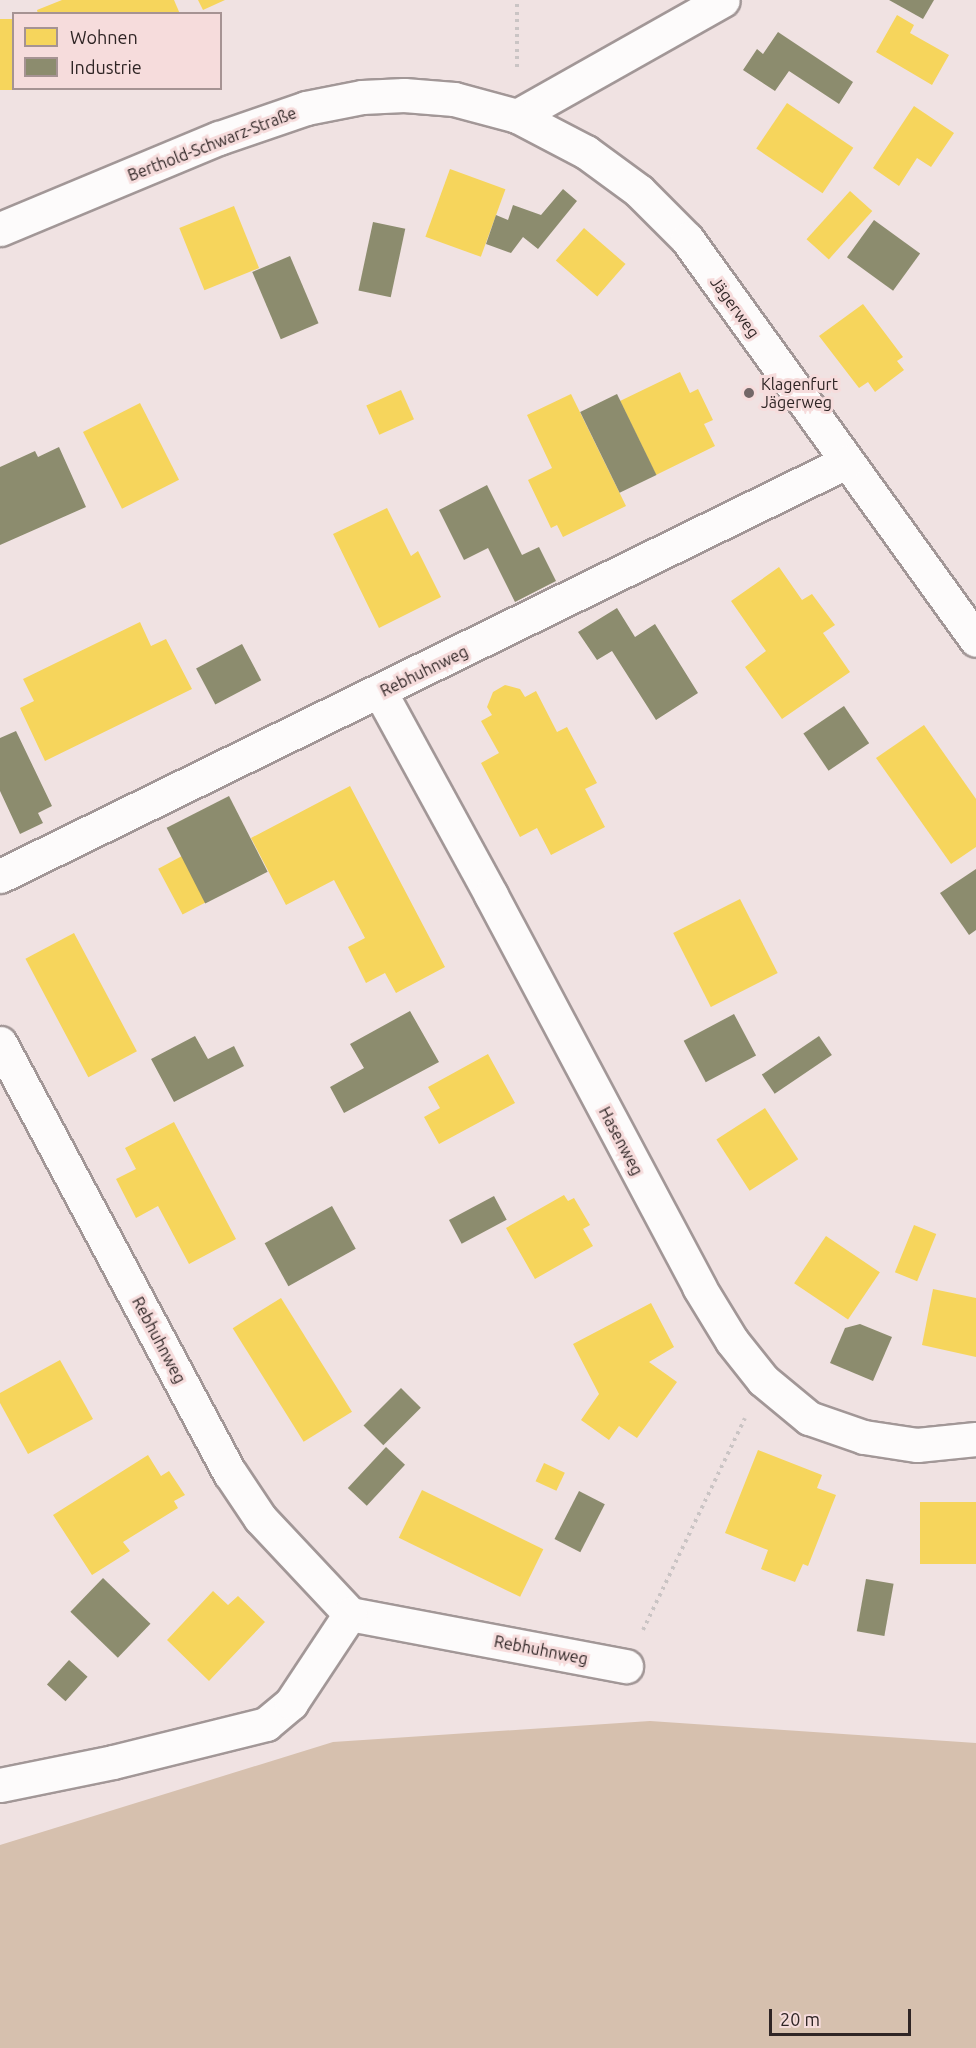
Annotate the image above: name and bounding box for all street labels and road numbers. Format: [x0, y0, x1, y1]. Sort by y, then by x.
street label: Berthold-Schwarz-Straße [125, 103, 299, 185]
street label: Jägerweg [706, 273, 764, 341]
street label: Rebhuhnweg [377, 642, 471, 700]
street label: Hasenweg [595, 1104, 647, 1178]
street label: Rebhuhnweg [128, 1294, 190, 1386]
street label: Rebhuhnweg [492, 1632, 590, 1668]

